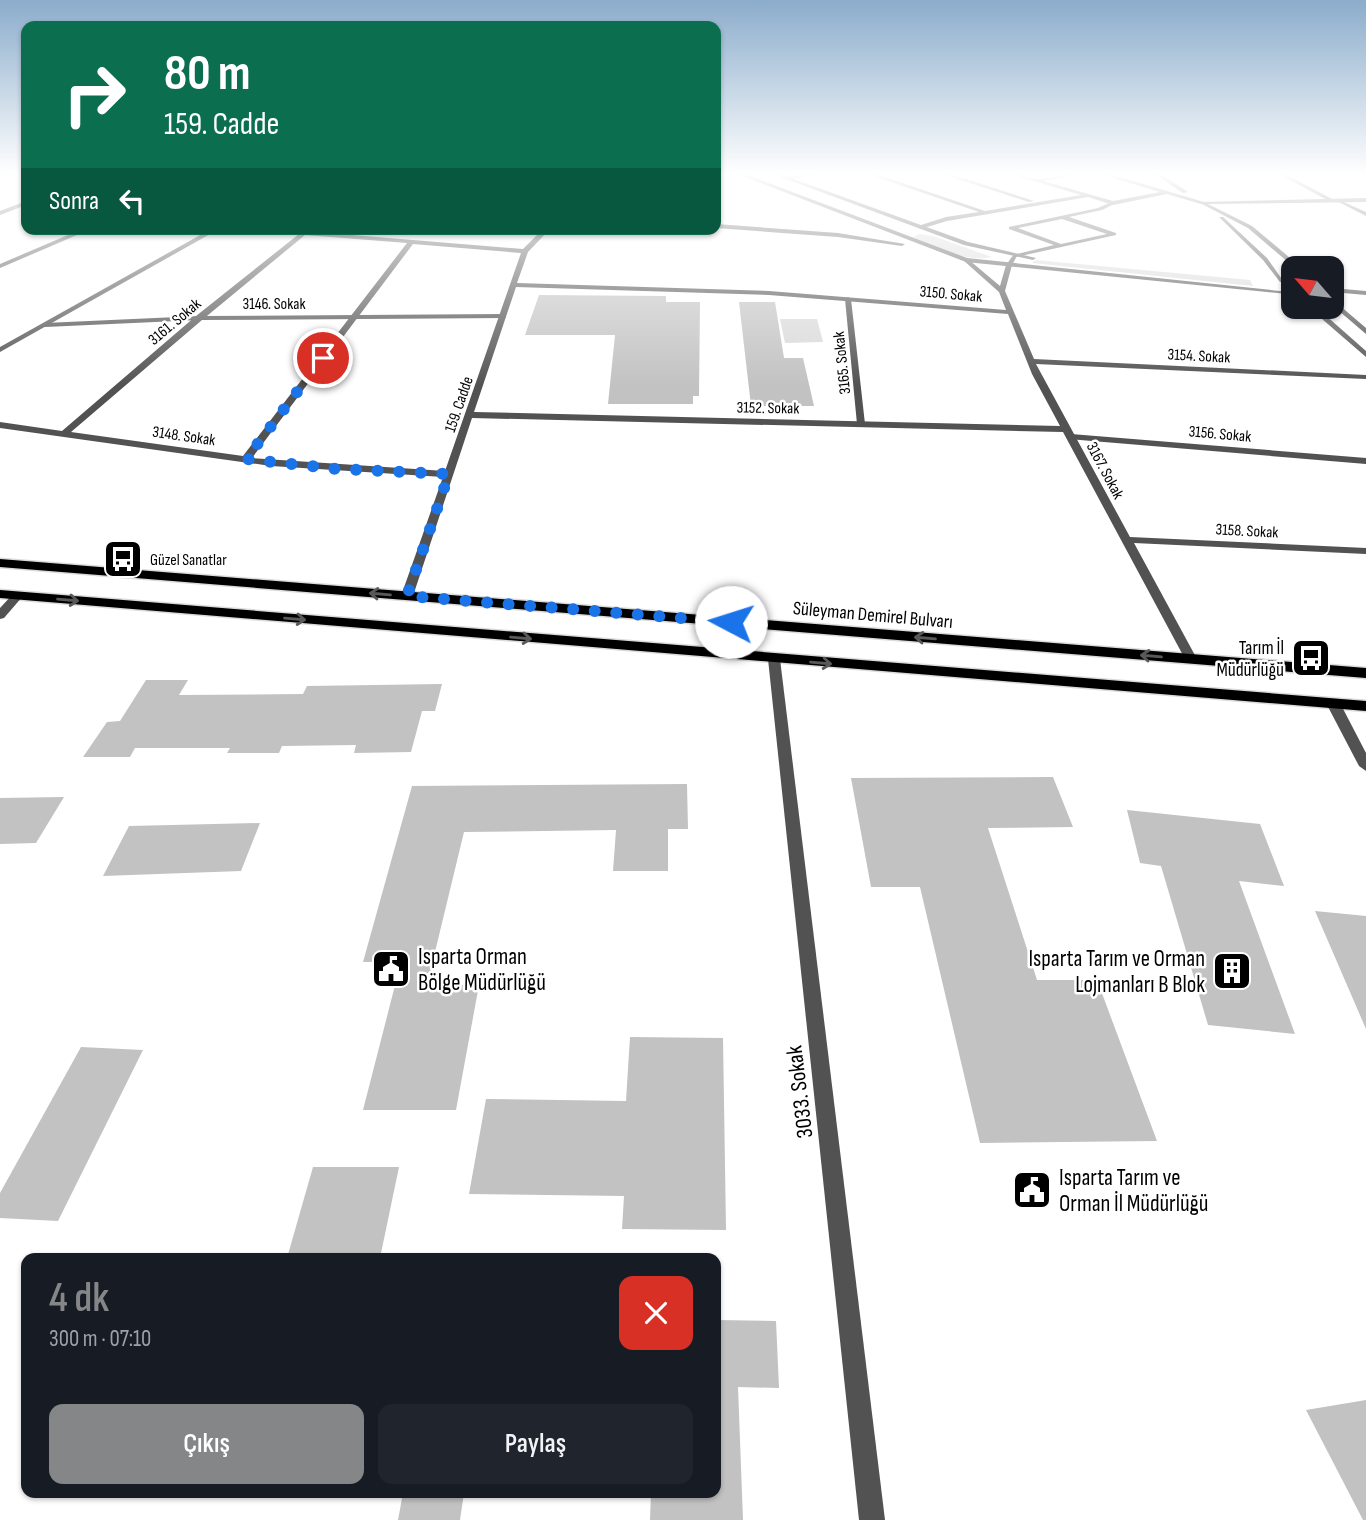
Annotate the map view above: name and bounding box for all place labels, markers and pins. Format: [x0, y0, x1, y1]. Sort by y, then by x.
pin [293, 328, 353, 388]
bus stop icon: Güzel Sanatlar [102, 538, 144, 580]
place label: Güzel Sanatlar [150, 551, 227, 570]
place label: Tarım İl Müdürlüğü [1216, 637, 1284, 682]
bus stop icon: Tarım İl Müdürlüğü [1290, 637, 1332, 679]
place label: Isparta Orman Bölge Müdürlüğü [418, 943, 546, 997]
place label: Isparta Tarım ve Orman Lojmanları B Blok [1028, 945, 1205, 999]
public building icon: Isparta Orman Bölge Müdürlüğü [370, 948, 412, 990]
building icon: Isparta Tarım ve Orman Lojmanları B Blok [1211, 950, 1253, 992]
place label: Isparta Tarım ve Orman İl Müdürlüğü [1059, 1164, 1208, 1218]
public building icon: Isparta Tarım ve Orman İl Müdürlüğü [1011, 1169, 1053, 1211]

